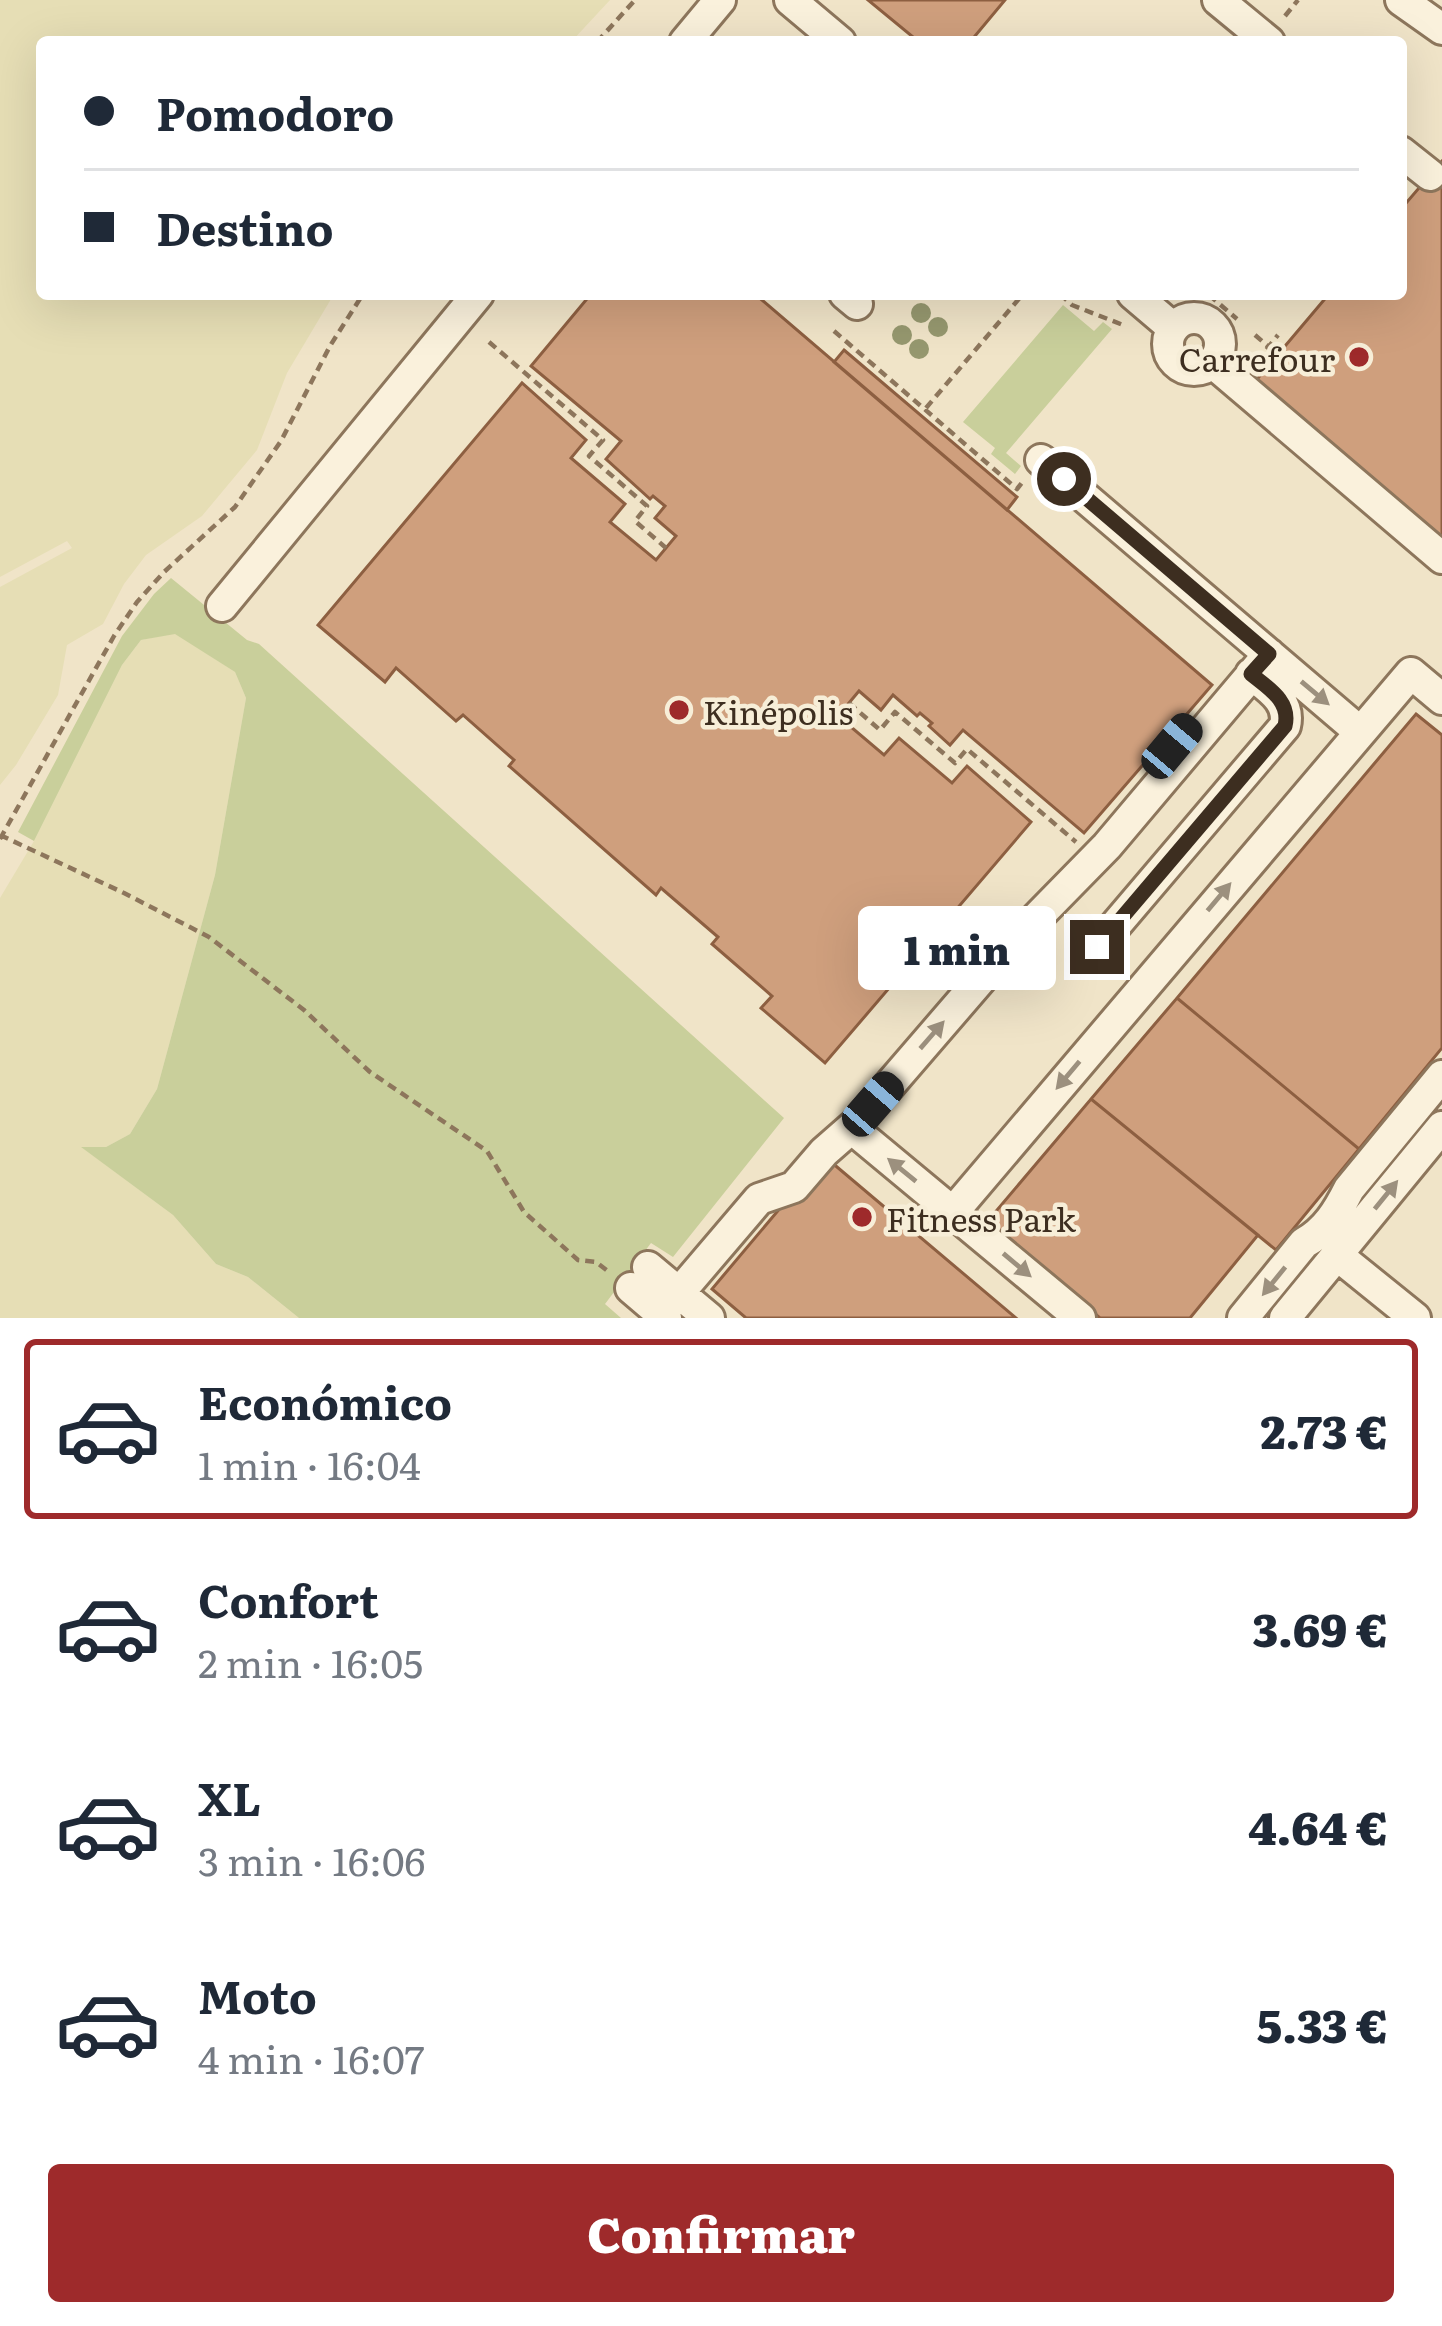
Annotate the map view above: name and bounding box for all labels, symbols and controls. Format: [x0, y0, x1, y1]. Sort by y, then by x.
text: Pomodoro [156, 78, 394, 145]
text: Destino [156, 193, 334, 260]
place label: Carrefour [1179, 333, 1335, 382]
marker: Carrefour [1346, 344, 1372, 370]
route start [1037, 452, 1091, 506]
one-way arrow [1299, 679, 1329, 705]
place label: Kinépolis [703, 686, 853, 735]
marker: Kinépolis [666, 697, 692, 723]
car [1135, 707, 1209, 785]
one-way arrow [1206, 882, 1232, 912]
callout: 1 min [857, 905, 1055, 989]
text: 1 min [904, 919, 1010, 977]
route end [1070, 920, 1124, 974]
one-way arrow [919, 1020, 945, 1050]
one-way arrow [1055, 1060, 1081, 1090]
car [836, 1065, 910, 1143]
one-way arrow [887, 1158, 918, 1183]
one-way arrow [1373, 1180, 1398, 1211]
place label: Fitness Park [886, 1193, 1077, 1242]
marker: Fitness Park [849, 1204, 875, 1230]
one-way arrow [1001, 1252, 1032, 1277]
one-way arrow [1261, 1266, 1287, 1296]
text: Económico [198, 1367, 452, 1434]
icon: car [54, 1375, 162, 1483]
text: 2.73 € [1261, 1396, 1388, 1463]
text: 1 min · 16:04 [198, 1434, 421, 1492]
text: Confort [198, 1565, 379, 1632]
icon: car [54, 1573, 162, 1681]
text: 3.69 € [1252, 1594, 1388, 1661]
text: 2 min · 16:05 [198, 1632, 423, 1690]
text: XL [198, 1763, 261, 1830]
icon: car [54, 1771, 162, 1879]
text: 4.64 € [1248, 1792, 1388, 1859]
text: 3 min · 16:06 [198, 1830, 425, 1888]
text: Moto [198, 1961, 317, 2028]
icon: car [54, 1969, 162, 2077]
text: 5.33 € [1257, 1990, 1388, 2057]
text: 4 min · 16:07 [198, 2028, 425, 2086]
button: Confirmar [48, 2164, 1394, 2302]

